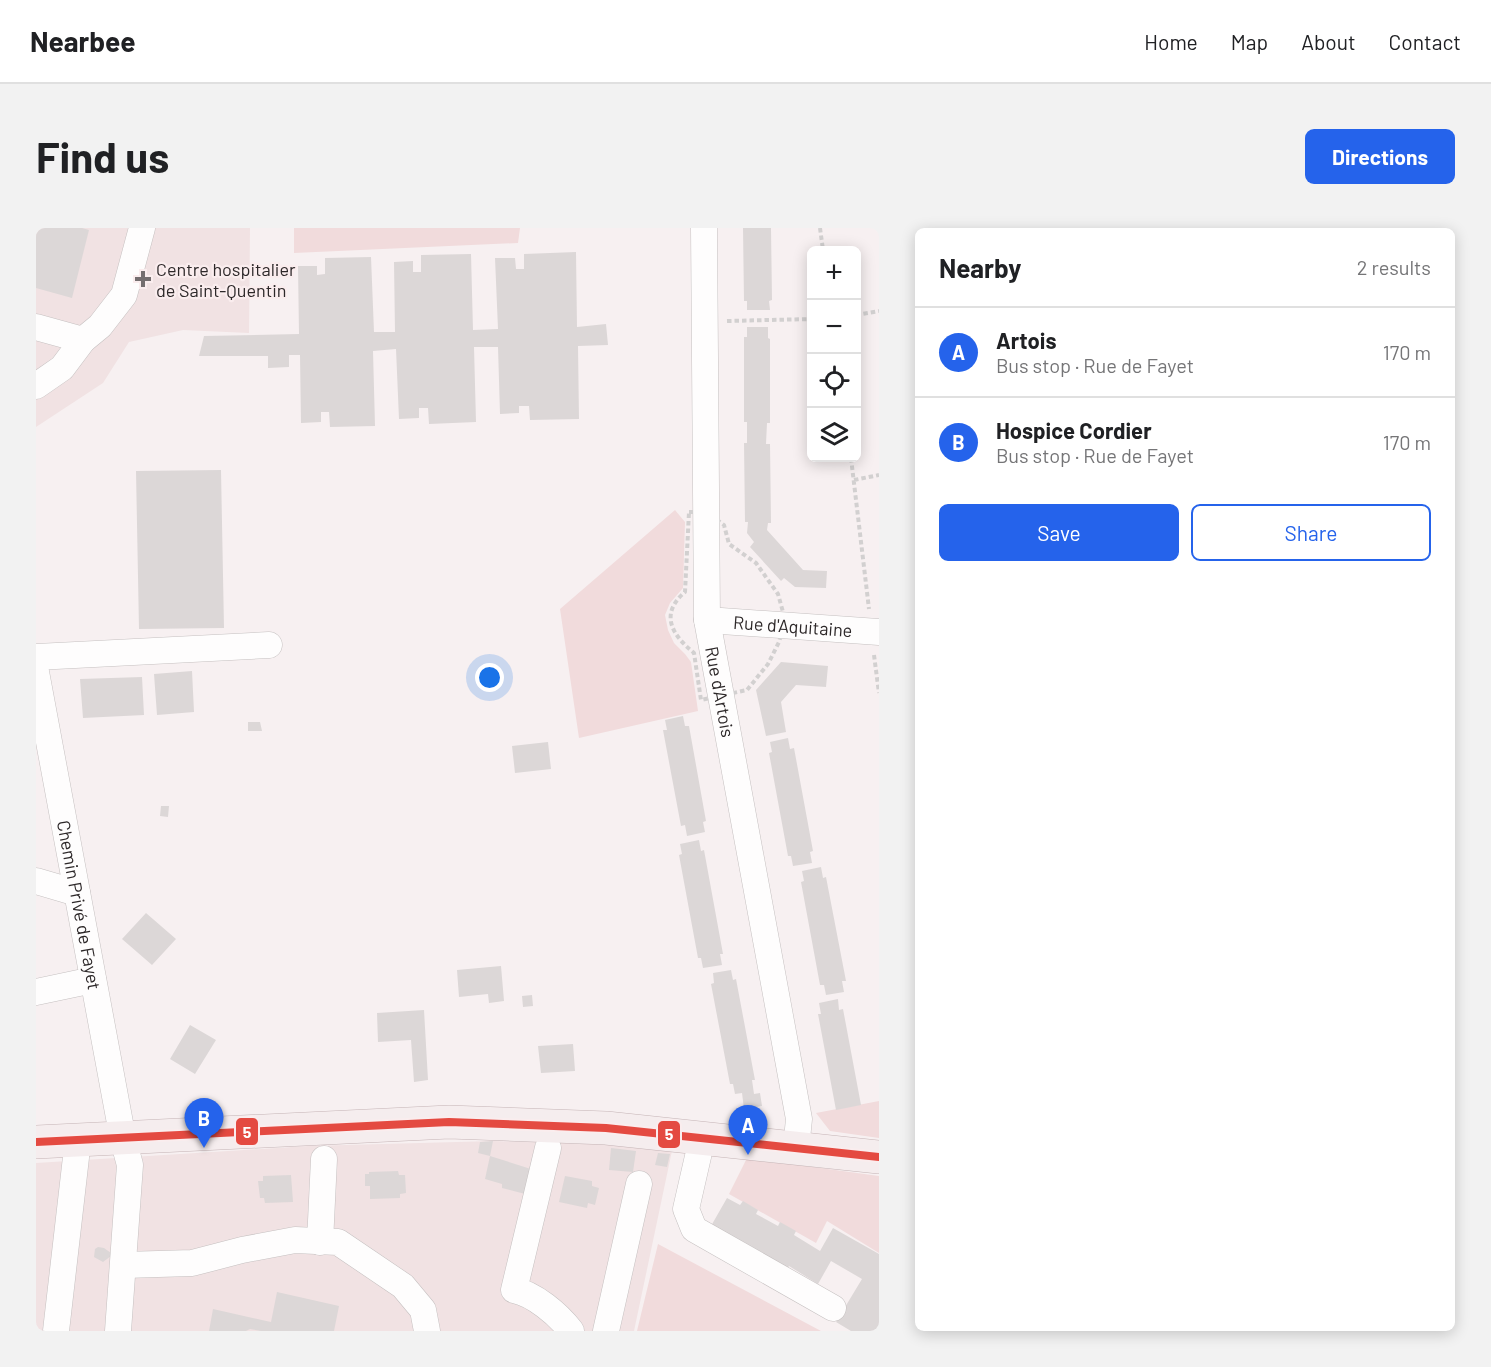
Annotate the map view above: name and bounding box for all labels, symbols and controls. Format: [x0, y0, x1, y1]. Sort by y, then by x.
text: Nearbee [30, 24, 136, 58]
text: Home [1144, 29, 1198, 54]
text: Map [1231, 29, 1268, 54]
text: About [1301, 29, 1356, 54]
text: Contact [1389, 29, 1461, 54]
button: Directions [1305, 129, 1455, 184]
text: Find us [36, 131, 169, 181]
map controls [807, 246, 861, 462]
button: + [807, 246, 861, 300]
text: Nearby [939, 252, 1021, 283]
text: 2 results [1357, 255, 1431, 279]
place label: Centre hospitalier de Saint-Quentin [156, 258, 296, 301]
marker: Centre hospitalier de Saint-Quentin [134, 270, 152, 288]
button: − [807, 300, 861, 354]
text: Artois [996, 327, 1056, 353]
text: A [952, 340, 965, 364]
text: 170 m [1383, 340, 1431, 364]
text: Bus stop · Rue de Fayet [996, 353, 1194, 377]
button: locate [807, 354, 861, 408]
button: layers [807, 408, 861, 462]
text: Hospice Cordier [996, 417, 1152, 443]
text: B [952, 430, 965, 454]
text: 170 m [1383, 430, 1431, 454]
text: Bus stop · Rue de Fayet [996, 443, 1194, 467]
button: Save [939, 504, 1179, 561]
button: Share [1191, 504, 1431, 561]
street label: Rue d'Aquitaine [733, 611, 853, 641]
street label: Rue d'Artois [701, 644, 739, 739]
your location [475, 663, 504, 692]
street label: Chemin Privé de Fayet [53, 818, 106, 992]
pin: B [184, 1098, 224, 1148]
pin: A [728, 1106, 768, 1155]
line badge: 5 [235, 1117, 259, 1146]
line badge: 5 [657, 1120, 681, 1149]
text: 5 [243, 1122, 252, 1141]
text: 5 [665, 1124, 674, 1143]

